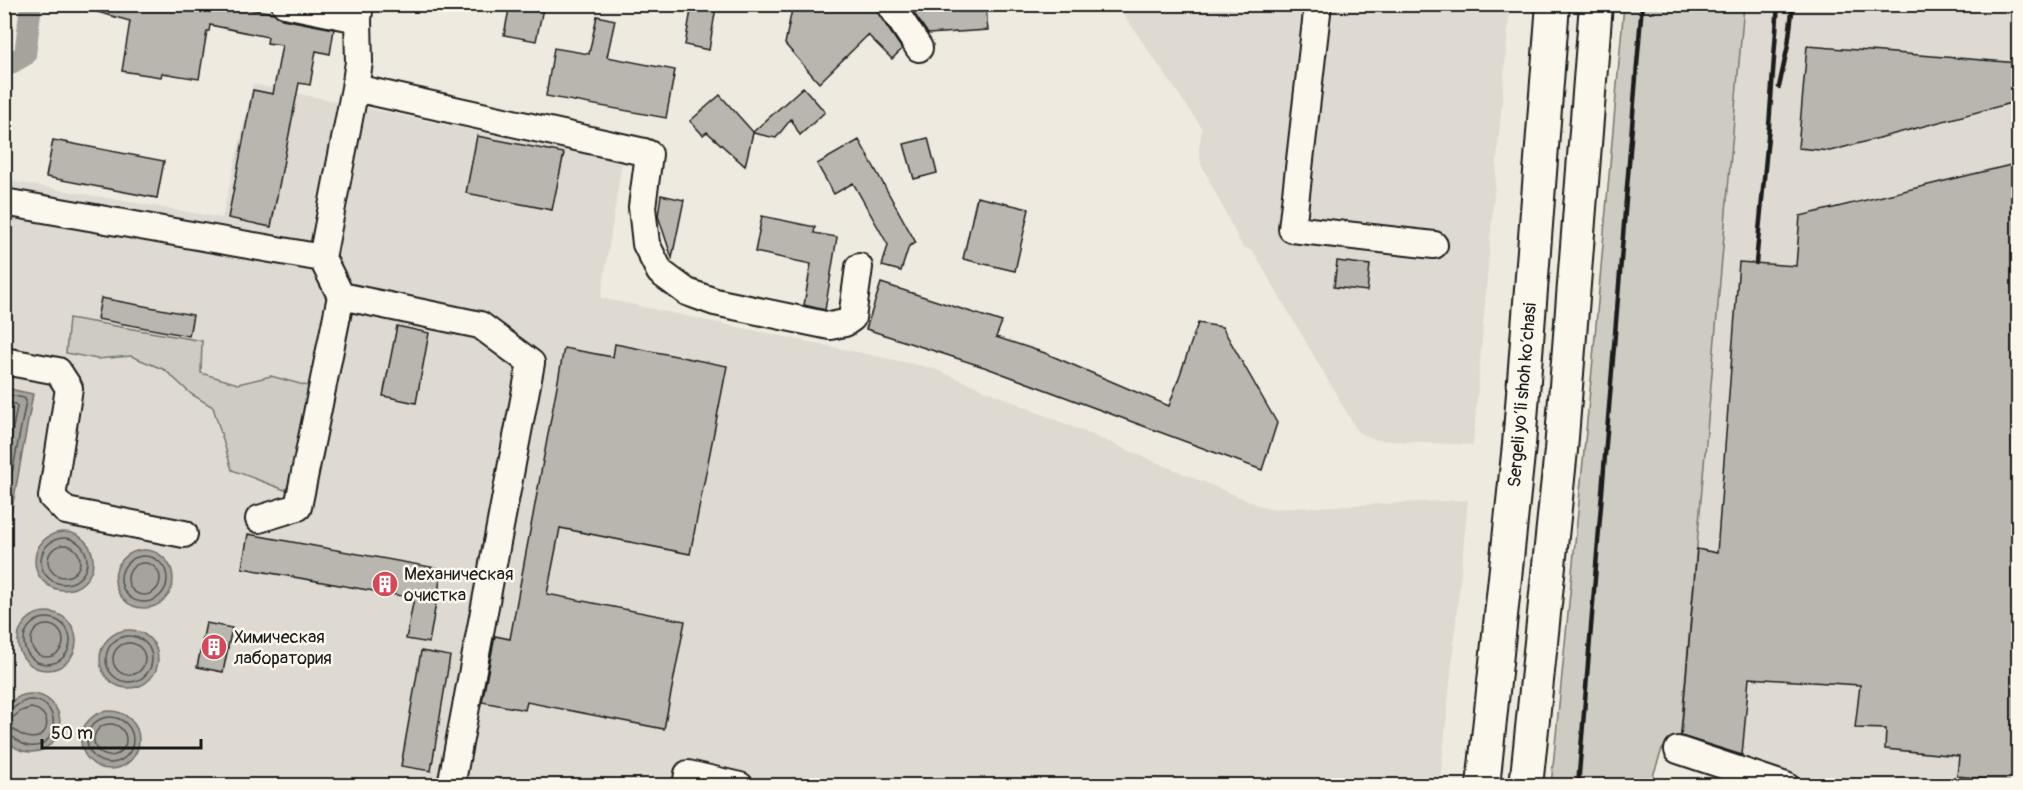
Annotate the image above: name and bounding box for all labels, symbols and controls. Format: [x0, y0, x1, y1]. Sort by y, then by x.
street label: Sergeli yo‘li shoh ko‘chasi [1503, 302, 1542, 488]
place label: Механическая очистка [404, 563, 513, 607]
building icon: Механическая очистка [370, 569, 400, 599]
place label: Химическая лаборатория [234, 626, 332, 670]
building icon: Химическая лаборатория [199, 632, 229, 662]
scale bar [42, 712, 201, 750]
text: 50 m [51, 722, 93, 745]

